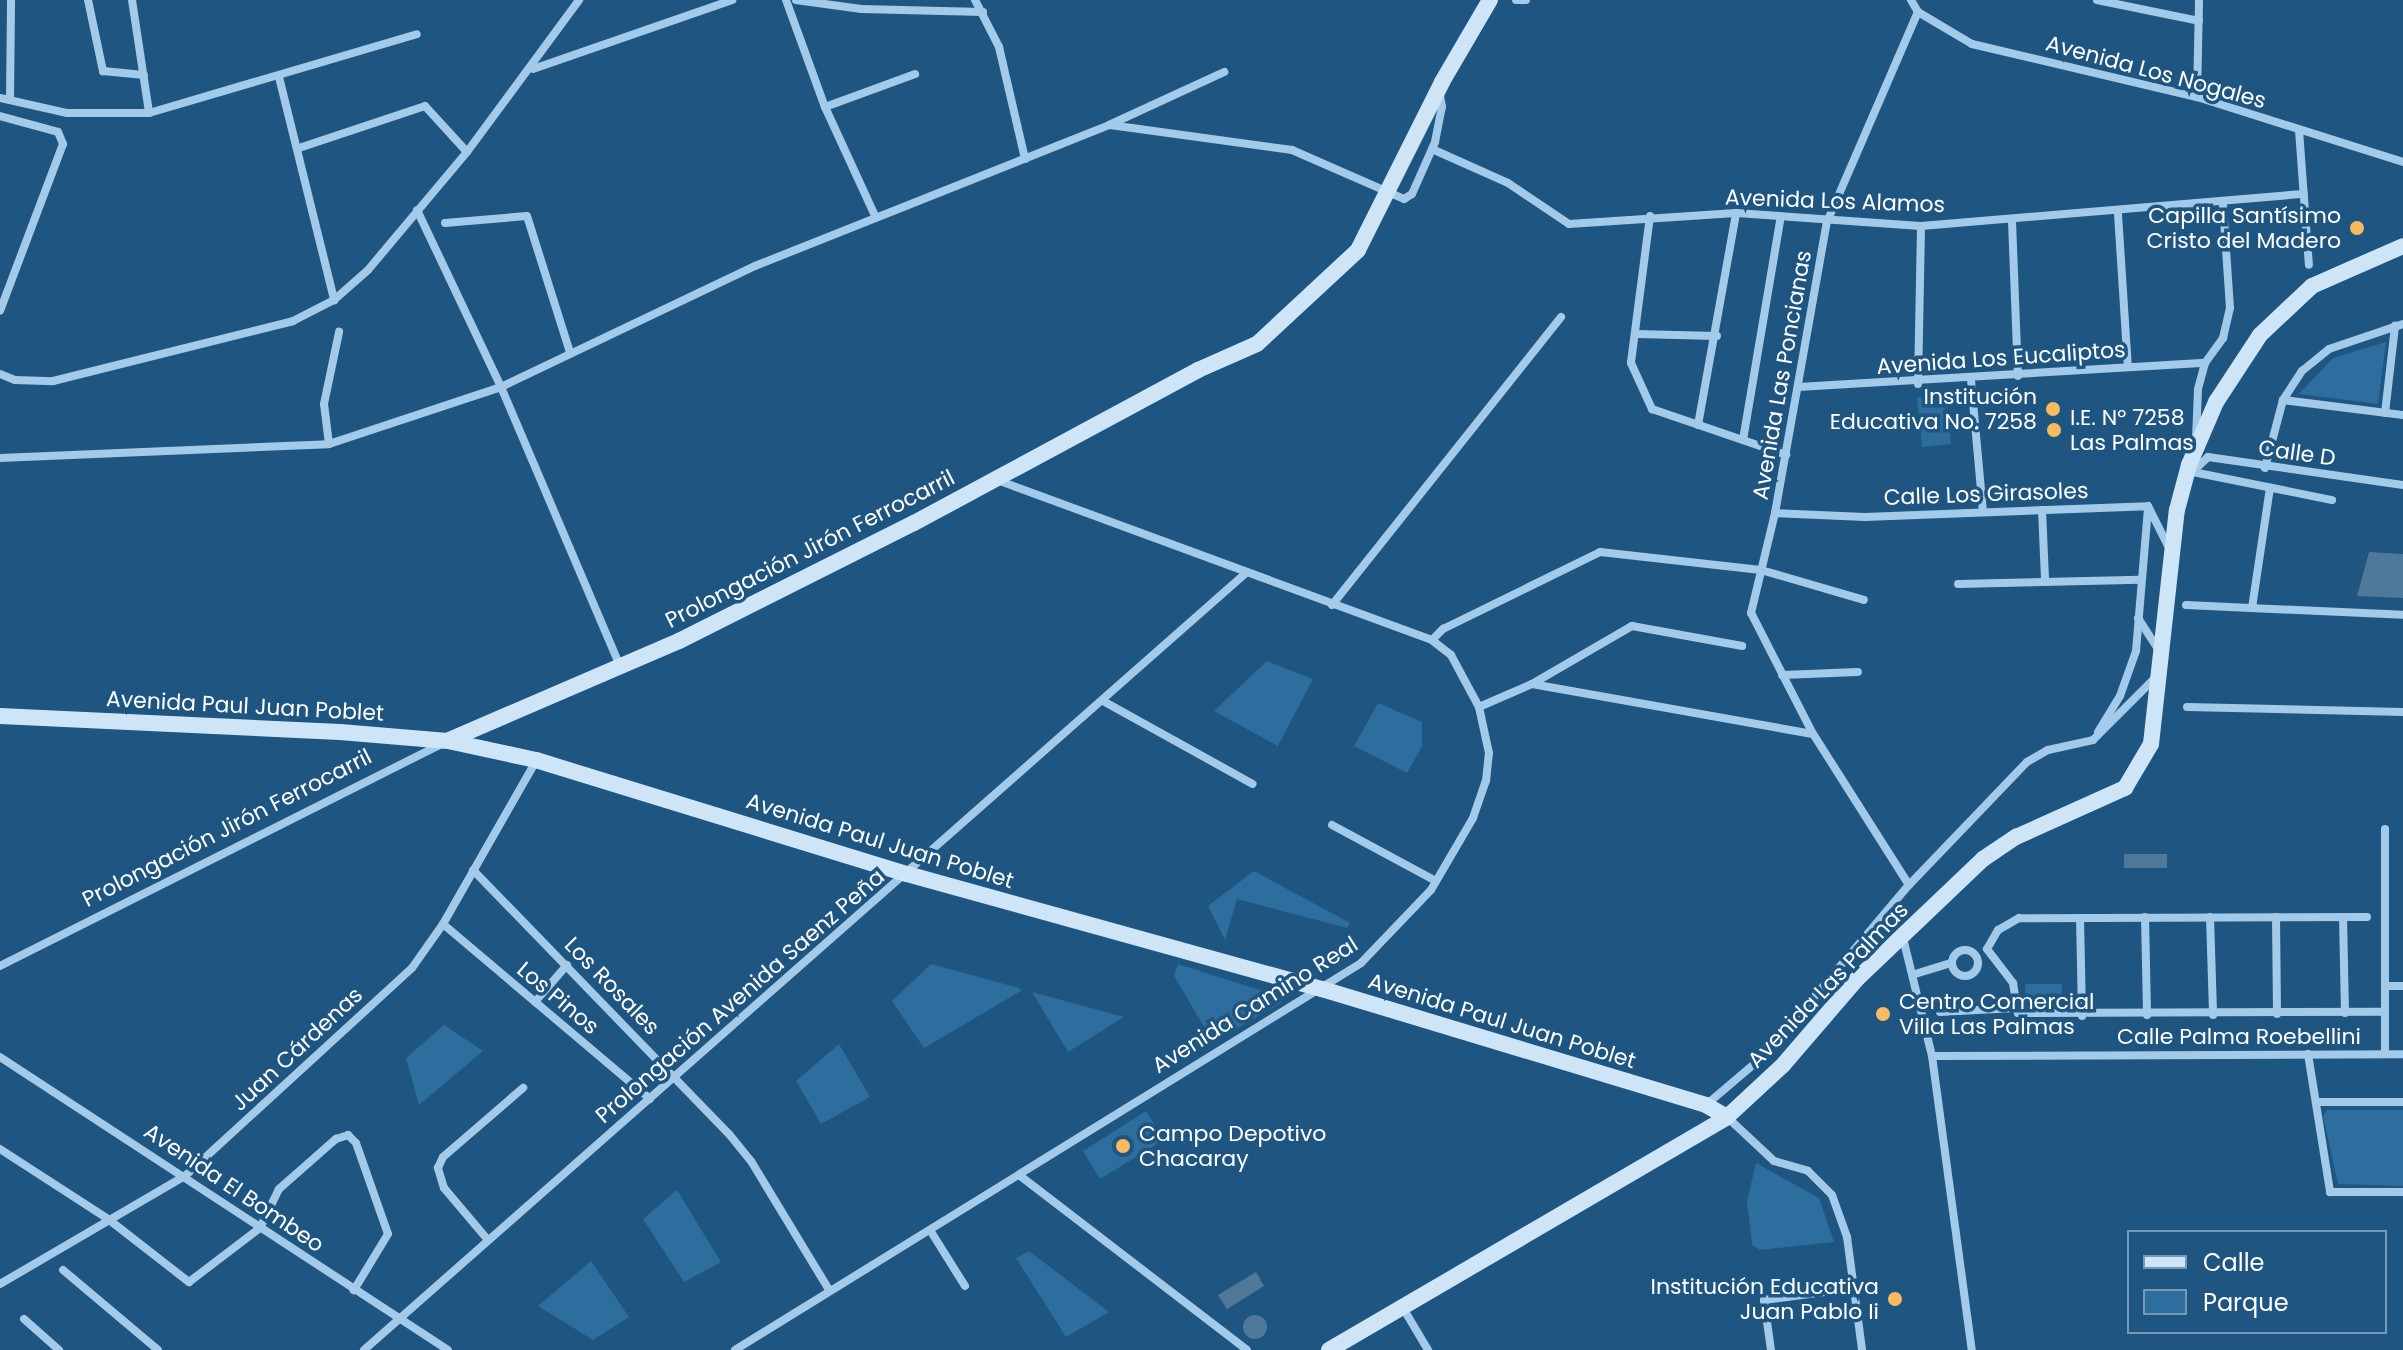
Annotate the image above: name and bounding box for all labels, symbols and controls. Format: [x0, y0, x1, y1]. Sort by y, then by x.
street label: Avenida Los Nogales [2043, 30, 2269, 114]
street label: Avenida Los Alamos [1725, 184, 1945, 218]
place label: Capilla Santísimo Cristo del Madero [2147, 202, 2341, 254]
marker: Capilla Santísimo Cristo del Madero [2348, 219, 2366, 237]
street label: Avenida Las Poncianas [1747, 248, 1817, 502]
street label: Avenida Los Eucaliptos [1876, 336, 2126, 380]
place label: Institución Educativa No. 7258 [1830, 383, 2037, 434]
marker: Institución Educativa No. 7258 [2044, 400, 2062, 418]
place label: I.E. N° 7258 Las Palmas [2070, 404, 2194, 456]
marker: I.E. N° 7258 Las Palmas [2045, 421, 2063, 439]
street label: Calle D [2257, 435, 2337, 471]
street label: Prolongación Jirón Ferrocarril [661, 464, 959, 634]
street label: Calle Los Girasoles [1883, 477, 2089, 511]
street label: Avenida Paul Juan Poblet [105, 686, 385, 726]
street label: Prolongación Jirón Ferrocarril [78, 743, 376, 913]
street label: Avenida Paul Juan Poblet [743, 788, 1017, 894]
street label: Prolongación Avenida Saenz Peña [590, 863, 890, 1129]
street label: Avenida Las Palmas [1742, 897, 1914, 1073]
street label: Avenida Camino Real [1147, 931, 1363, 1079]
street label: Los Rosales [559, 932, 665, 1040]
street label: Los Pinos [512, 956, 604, 1040]
street label: Avenida Paul Juan Poblet [1365, 968, 1639, 1074]
street label: Juan Cárdenas [226, 982, 368, 1116]
place label: Centro Comercial Villa Las Palmas [1899, 988, 2094, 1040]
marker: Centro Comercial Villa Las Palmas [1874, 1005, 1892, 1023]
street label: Calle Palma Roebellini [2117, 1024, 2361, 1050]
street label: Avenida El Bombeo [139, 1118, 329, 1258]
place label: Campo Depotivo Chacaray [1139, 1120, 1326, 1172]
marker: Campo Depotivo Chacaray [1114, 1137, 1132, 1155]
legend [2127, 1230, 2387, 1334]
text: Calle [2203, 1246, 2264, 1279]
place label: Institución Educativa Juan Pablo Ii [1651, 1273, 1879, 1324]
text: Parque [2203, 1286, 2289, 1319]
marker: Institución Educativa Juan Pablo Ii [1886, 1290, 1904, 1308]

